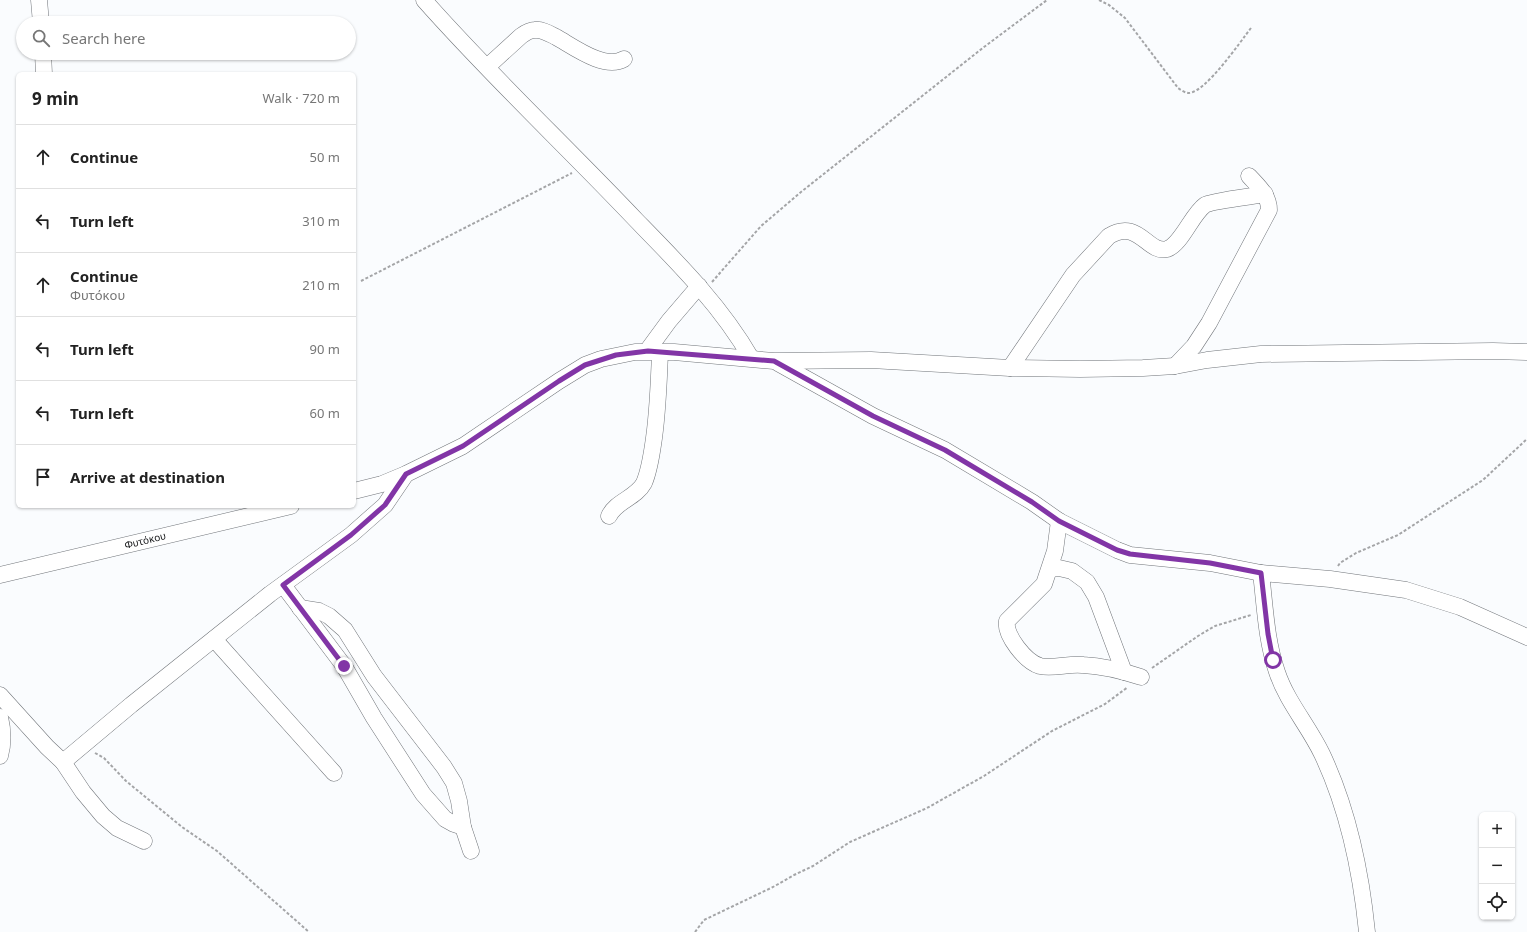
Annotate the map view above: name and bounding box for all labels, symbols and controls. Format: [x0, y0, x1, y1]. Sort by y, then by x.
search box [16, 16, 356, 60]
icon: search [30, 27, 52, 49]
text: Search here [62, 28, 145, 48]
text: 9 min [32, 87, 79, 110]
text: Walk · 720 m [262, 89, 340, 107]
icon: ahead [32, 146, 54, 168]
text: Continue [70, 147, 138, 167]
text: 50 m [310, 148, 340, 166]
icon: left [32, 210, 54, 232]
text: Turn left [70, 211, 134, 231]
text: 310 m [302, 212, 340, 230]
text: Continue [70, 266, 138, 286]
icon: ahead [32, 274, 54, 296]
text: 210 m [302, 276, 340, 294]
text: Φυτόκου [70, 286, 125, 304]
icon: left [32, 338, 54, 360]
text: Turn left [70, 339, 134, 359]
text: 90 m [310, 340, 340, 358]
icon: left [32, 402, 54, 424]
text: Turn left [70, 403, 134, 423]
text: 60 m [310, 404, 340, 422]
icon: arrive [32, 466, 54, 488]
text: Arrive at destination [70, 467, 225, 487]
street label: Φυτόκου [123, 528, 167, 552]
route start [1264, 651, 1282, 669]
route end [335, 657, 353, 675]
map controls [1479, 812, 1515, 920]
button: + [1479, 812, 1515, 848]
button: − [1479, 848, 1515, 884]
button: locate [1479, 884, 1515, 920]

